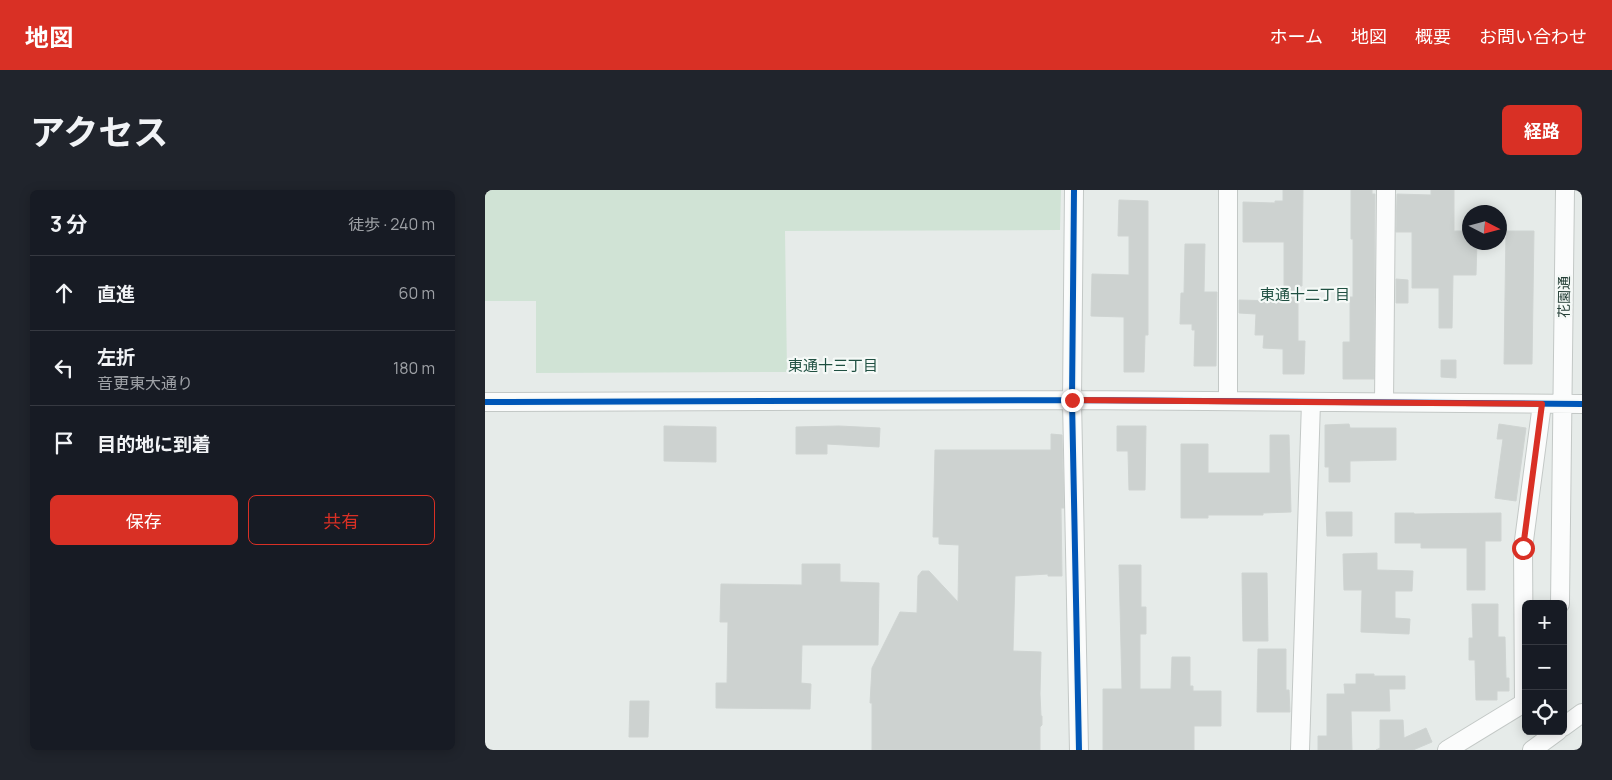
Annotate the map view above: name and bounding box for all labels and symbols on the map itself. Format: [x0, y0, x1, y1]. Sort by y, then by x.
north arrow [1462, 205, 1507, 250]
street label: 花園通 [1554, 276, 1573, 318]
district label: 東通十二丁目 [1260, 284, 1350, 305]
district label: 東通十三丁目 [788, 355, 878, 376]
route end [1061, 389, 1084, 412]
route start [1512, 537, 1535, 560]

